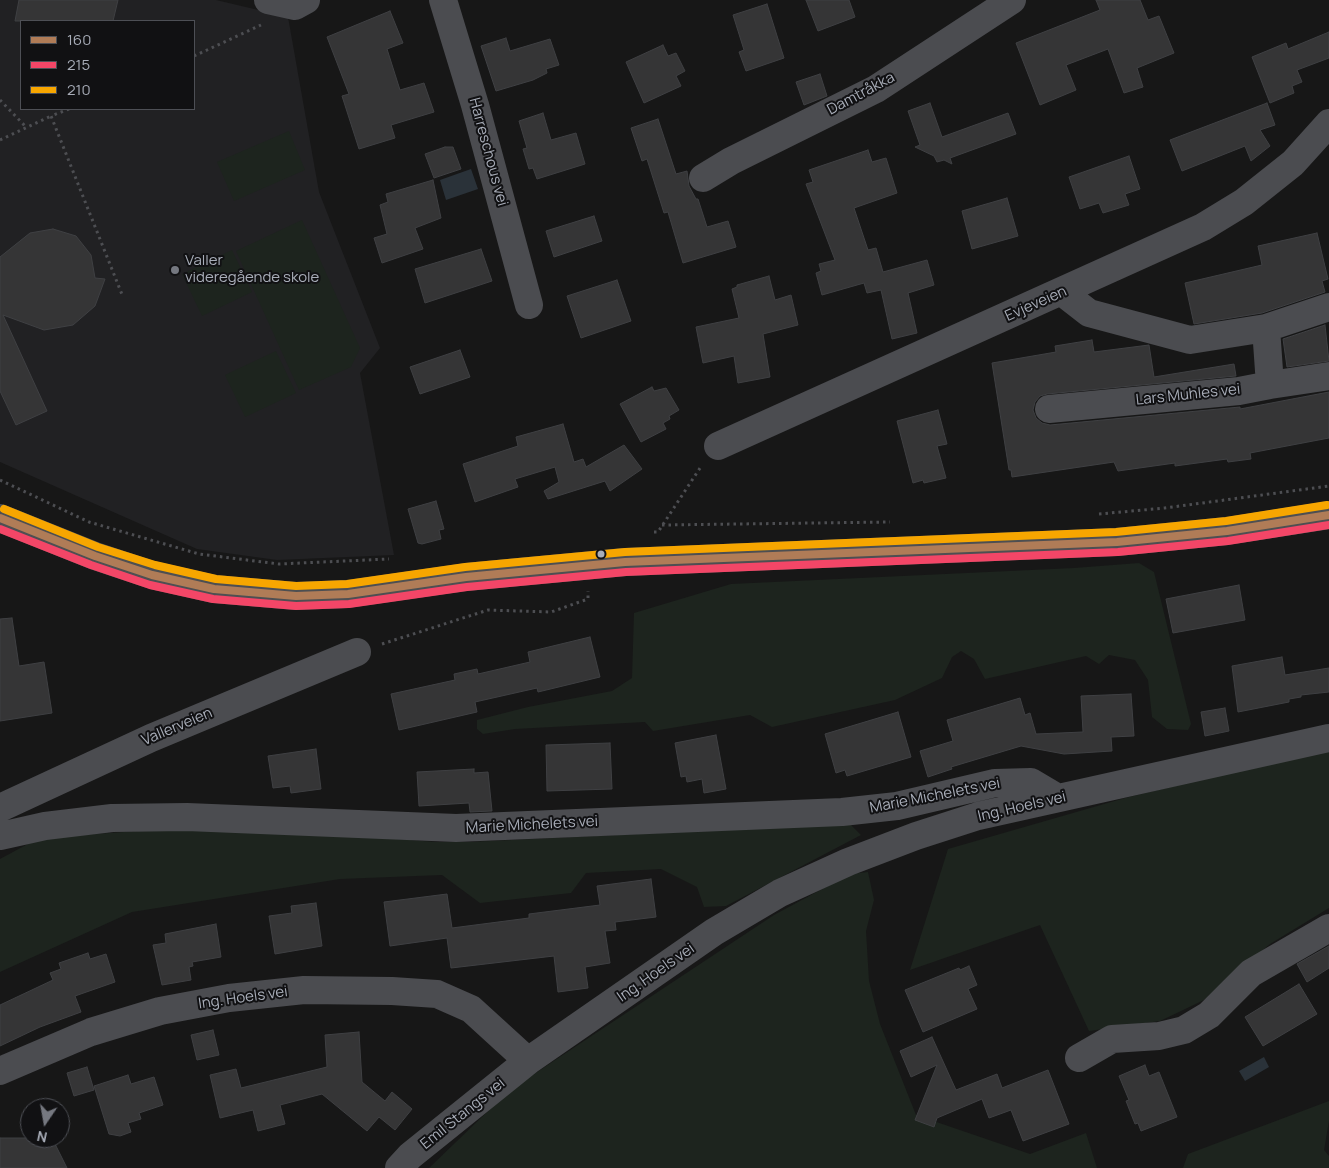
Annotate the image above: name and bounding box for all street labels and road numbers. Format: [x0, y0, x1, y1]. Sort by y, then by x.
street label: Damtråkka [824, 69, 898, 119]
street label: Harreschous vei [465, 96, 511, 208]
street label: Evjeveien [1002, 282, 1070, 326]
street label: Lars Muhles vei [1135, 381, 1241, 409]
street label: Vallerveien [139, 704, 215, 750]
street label: Marie Michelets vei [868, 775, 1002, 817]
street label: Ing. Hoels vei [976, 788, 1068, 826]
street label: Marie Michelets vei [465, 813, 599, 837]
street label: Ing. Hoels vei [614, 940, 698, 1006]
street label: Ing. Hoels vei [197, 983, 289, 1013]
street label: Emil Stangs vei [417, 1075, 509, 1153]

